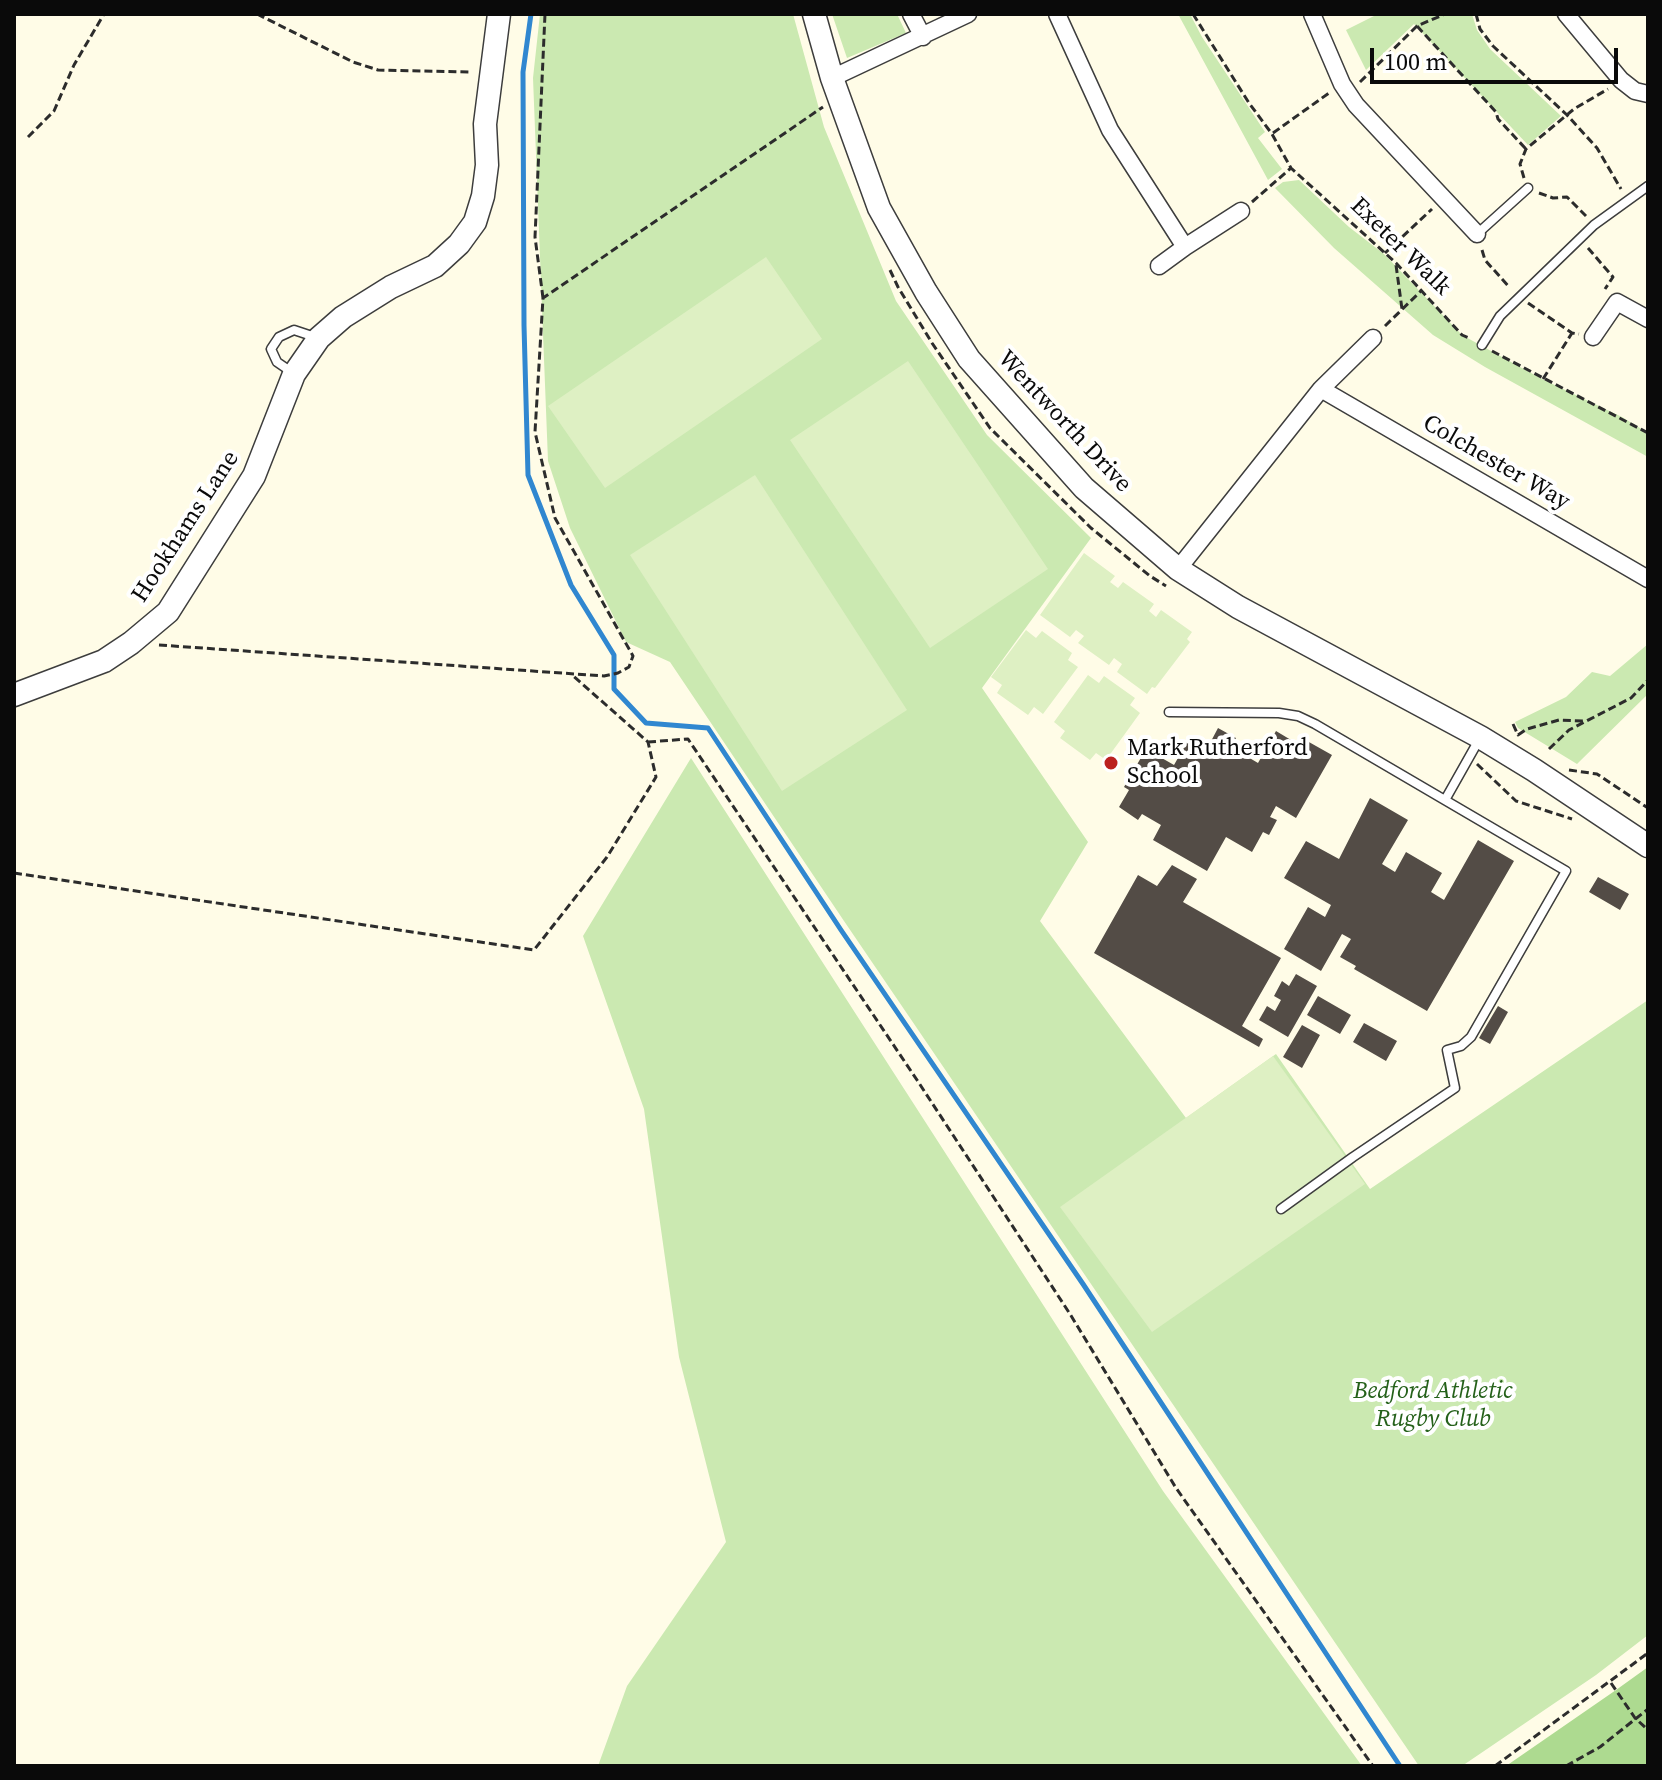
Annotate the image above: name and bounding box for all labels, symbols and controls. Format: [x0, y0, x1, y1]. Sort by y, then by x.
scale bar [1374, 32, 1622, 82]
text: 100 m [1384, 45, 1447, 78]
street label: Exeter Walk [1344, 192, 1456, 302]
street label: Wentworth Drive [991, 345, 1137, 499]
street label: Colchester Way [1417, 409, 1575, 517]
street label: Hookhams Lane [126, 446, 246, 608]
place label: Mark Rutherford School [1127, 735, 1308, 791]
marker: Mark Rutherford School [1102, 754, 1120, 772]
park label: Bedford Athletic Rugby Club [1353, 1378, 1513, 1434]

